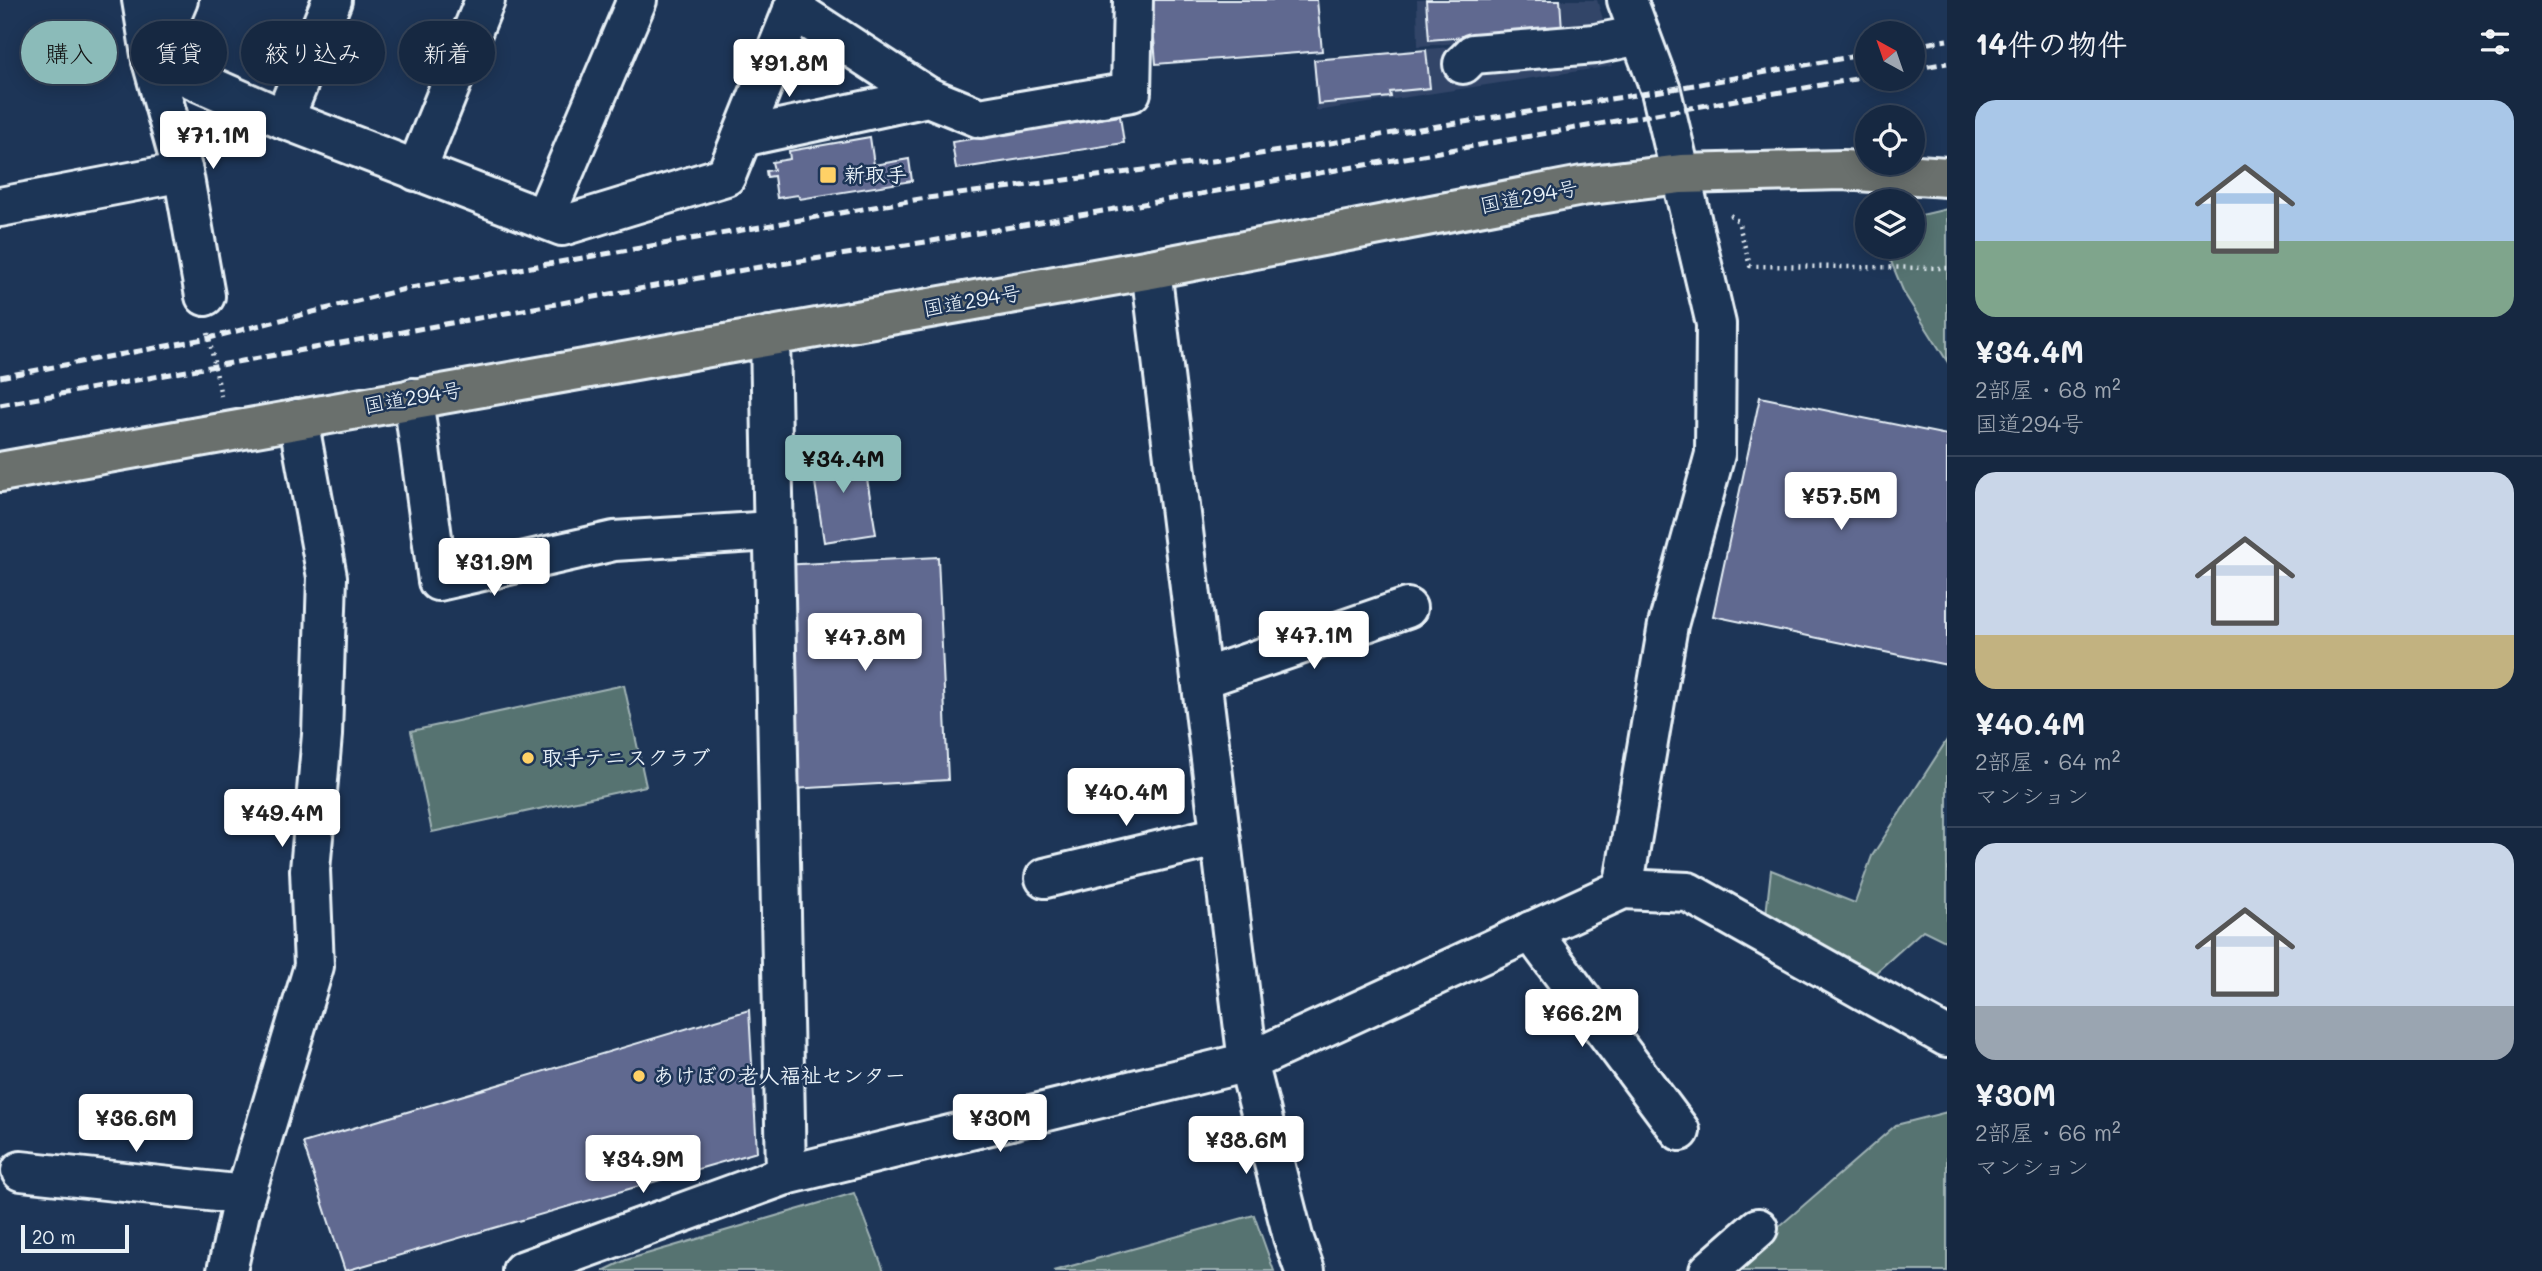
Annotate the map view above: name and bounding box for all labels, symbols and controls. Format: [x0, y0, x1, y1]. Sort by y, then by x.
chip: 購入 [21, 21, 117, 84]
chip: 賃貸 [131, 21, 227, 84]
chip: 絞り込み [241, 21, 385, 84]
chip: 新着 [399, 21, 495, 84]
north arrow [1855, 21, 1925, 91]
map controls [1855, 21, 1925, 259]
text: 14件の物件 [1975, 23, 2127, 63]
icon: filters [2476, 23, 2514, 61]
pin: ¥91.8M [732, 40, 846, 99]
text: ¥91.8M [749, 47, 829, 77]
button: locate [1855, 105, 1925, 175]
pin: ¥71.1M [156, 111, 270, 171]
text: ¥71.1M [176, 119, 250, 149]
icon: home [2182, 146, 2308, 272]
place label: 新取手 [844, 160, 907, 187]
marker: 新取手 [818, 165, 838, 185]
street label: 国道294号 [1477, 173, 1580, 218]
button: layers [1855, 189, 1925, 259]
street label: 国道294号 [920, 278, 1023, 321]
text: ¥34.4M [1975, 331, 2084, 371]
text: 2部屋 · 68 m² [1975, 374, 2121, 404]
street label: 国道294号 [361, 375, 464, 418]
text: 国道294号 [1975, 408, 2084, 438]
pin: ¥34.4M [786, 435, 900, 495]
text: ¥34.4M [801, 443, 885, 473]
pin: ¥57.5M [1784, 472, 1898, 532]
text: ¥57.5M [1801, 480, 1881, 510]
icon: home [2182, 518, 2308, 644]
pin: ¥31.9M [437, 538, 551, 598]
text: ¥31.9M [455, 546, 533, 576]
pin: ¥47.1M [1257, 612, 1371, 671]
pin: ¥47.8M [808, 614, 922, 673]
text: ¥47.1M [1275, 619, 1353, 649]
text: ¥47.8M [824, 621, 906, 651]
text: ¥40.4M [1975, 703, 2086, 743]
place label: 取手テニスクラブ [542, 743, 710, 770]
text: 2部屋 · 64 m² [1975, 746, 2120, 776]
marker: 取手テニスクラブ [520, 750, 536, 766]
pin: ¥40.4M [1069, 768, 1183, 828]
text: ¥40.4M [1084, 776, 1168, 806]
text: マンション [1975, 780, 2089, 810]
pin: ¥49.4M [225, 790, 339, 849]
text: ¥49.4M [240, 797, 324, 827]
icon: home [2182, 889, 2308, 1015]
pin: ¥66.2M [1525, 990, 1639, 1049]
text: ¥66.2M [1541, 997, 1623, 1027]
place label: あけぼの老人福祉センター [653, 1061, 906, 1088]
marker: あけぼの老人福祉センター [631, 1068, 647, 1084]
text: ¥30M [1975, 1074, 2056, 1114]
pin: ¥36.6M [79, 1094, 193, 1154]
pin: ¥30M [959, 1094, 1041, 1154]
text: ¥36.6M [95, 1102, 177, 1132]
text: ¥30M [969, 1102, 1031, 1132]
pin: ¥38.6M [1189, 1116, 1303, 1176]
text: 2部屋 · 66 m² [1975, 1117, 2121, 1147]
text: ¥38.6M [1205, 1124, 1287, 1154]
pin: ¥34.9M [586, 1136, 700, 1195]
text: ¥34.9M [602, 1143, 684, 1173]
text: マンション [1975, 1151, 2089, 1181]
scale bar [21, 1222, 130, 1254]
text: 20 m [32, 1224, 76, 1249]

